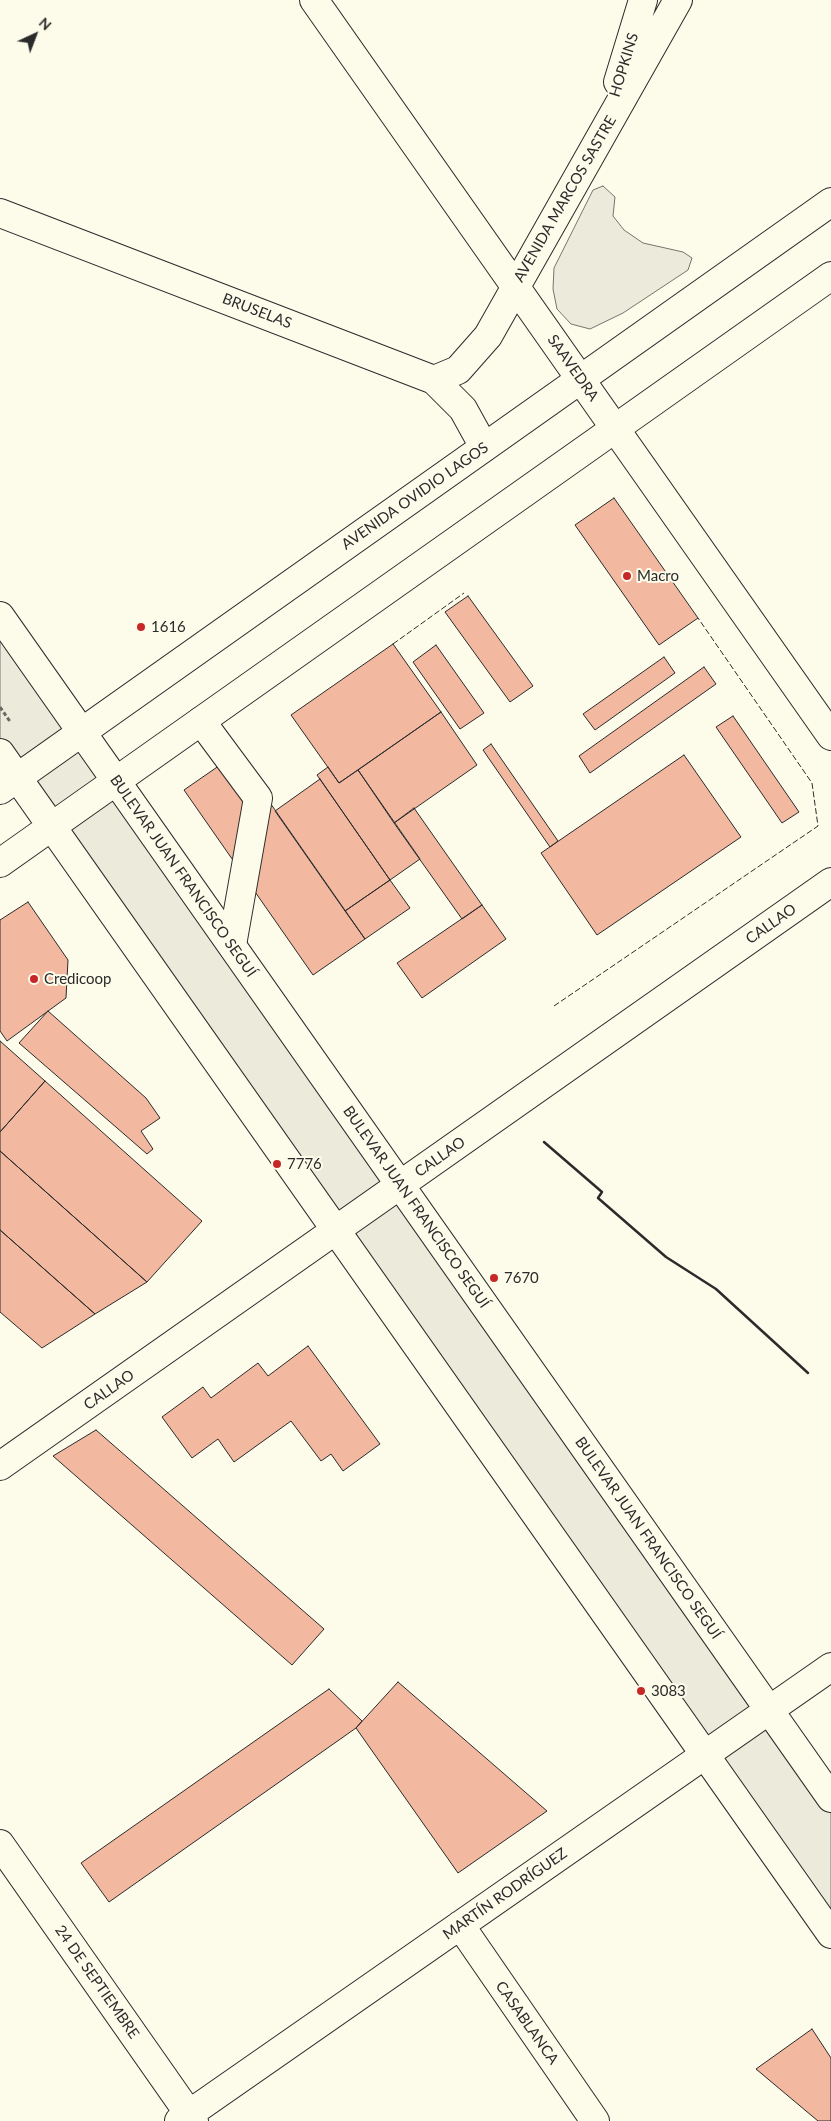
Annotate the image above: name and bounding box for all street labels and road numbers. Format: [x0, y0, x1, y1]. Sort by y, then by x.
street label: HOPKINS [606, 31, 642, 99]
street label: AVENIDA MARCOS SASTRE [510, 113, 620, 285]
street label: BRUSELAS [220, 290, 294, 332]
street label: SAAVEDRA [543, 331, 603, 405]
street label: AVENIDA OVIDIO LAGOS [338, 438, 492, 554]
street label: BULEVAR JUAN FRANCISCO SEGUÍ [106, 771, 260, 981]
street label: CALLAO [742, 900, 800, 948]
street label: BULEVAR JUAN FRANCISCO SEGUÍ [339, 1102, 493, 1312]
street label: CALLAO [411, 1133, 469, 1181]
street label: CALLAO [80, 1366, 138, 1414]
street label: BULEVAR JUAN FRANCISCO SEGUÍ [571, 1433, 725, 1643]
street label: MARTÍN RODRÍGUEZ [439, 1844, 571, 1944]
street label: 24 DE SEPTIEMBRE [51, 1922, 143, 2042]
street label: CASABLANCA [492, 1978, 562, 2068]

